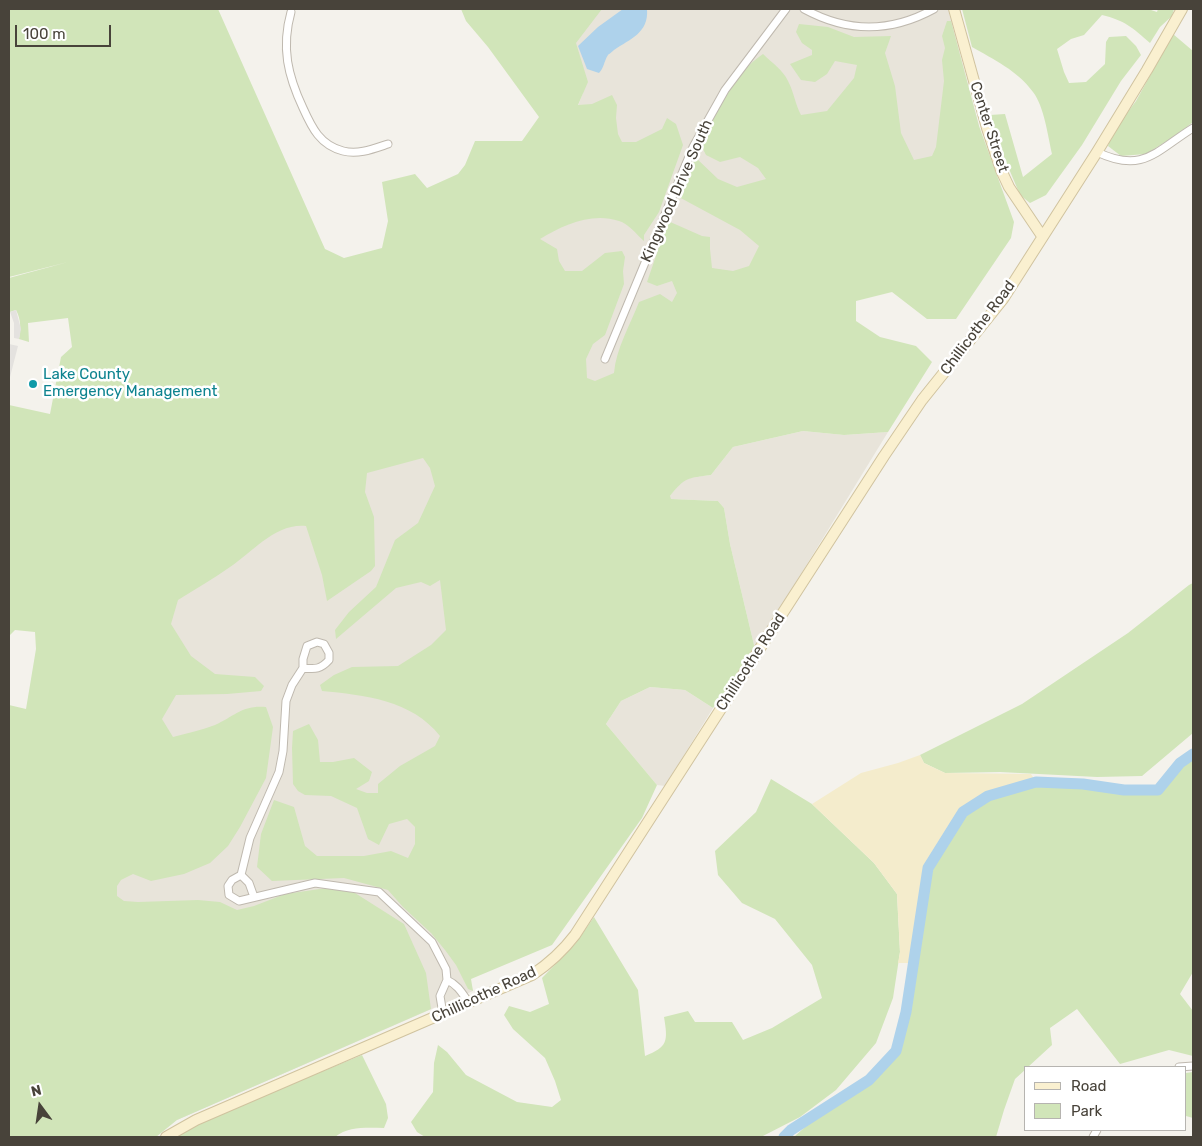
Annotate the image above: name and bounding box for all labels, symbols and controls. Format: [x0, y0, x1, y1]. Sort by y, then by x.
scale bar [18, 15, 114, 47]
text: 100 m [23, 25, 65, 43]
street label: Center Street [966, 79, 1012, 175]
street label: Kingwood Drive South [637, 117, 717, 265]
street label: Chillicothe Road [937, 277, 1019, 379]
place label: Lake County Emergency Management [43, 366, 217, 401]
marker: Lake County Emergency Management [27, 378, 39, 390]
street label: Chillicothe Road [713, 610, 789, 714]
street label: Chillicothe Road [429, 963, 539, 1027]
legend [1024, 1066, 1187, 1131]
text: Road [1071, 1077, 1107, 1095]
north arrow [15, 1081, 65, 1131]
text: N [29, 1081, 43, 1100]
text: Park [1071, 1102, 1102, 1120]

